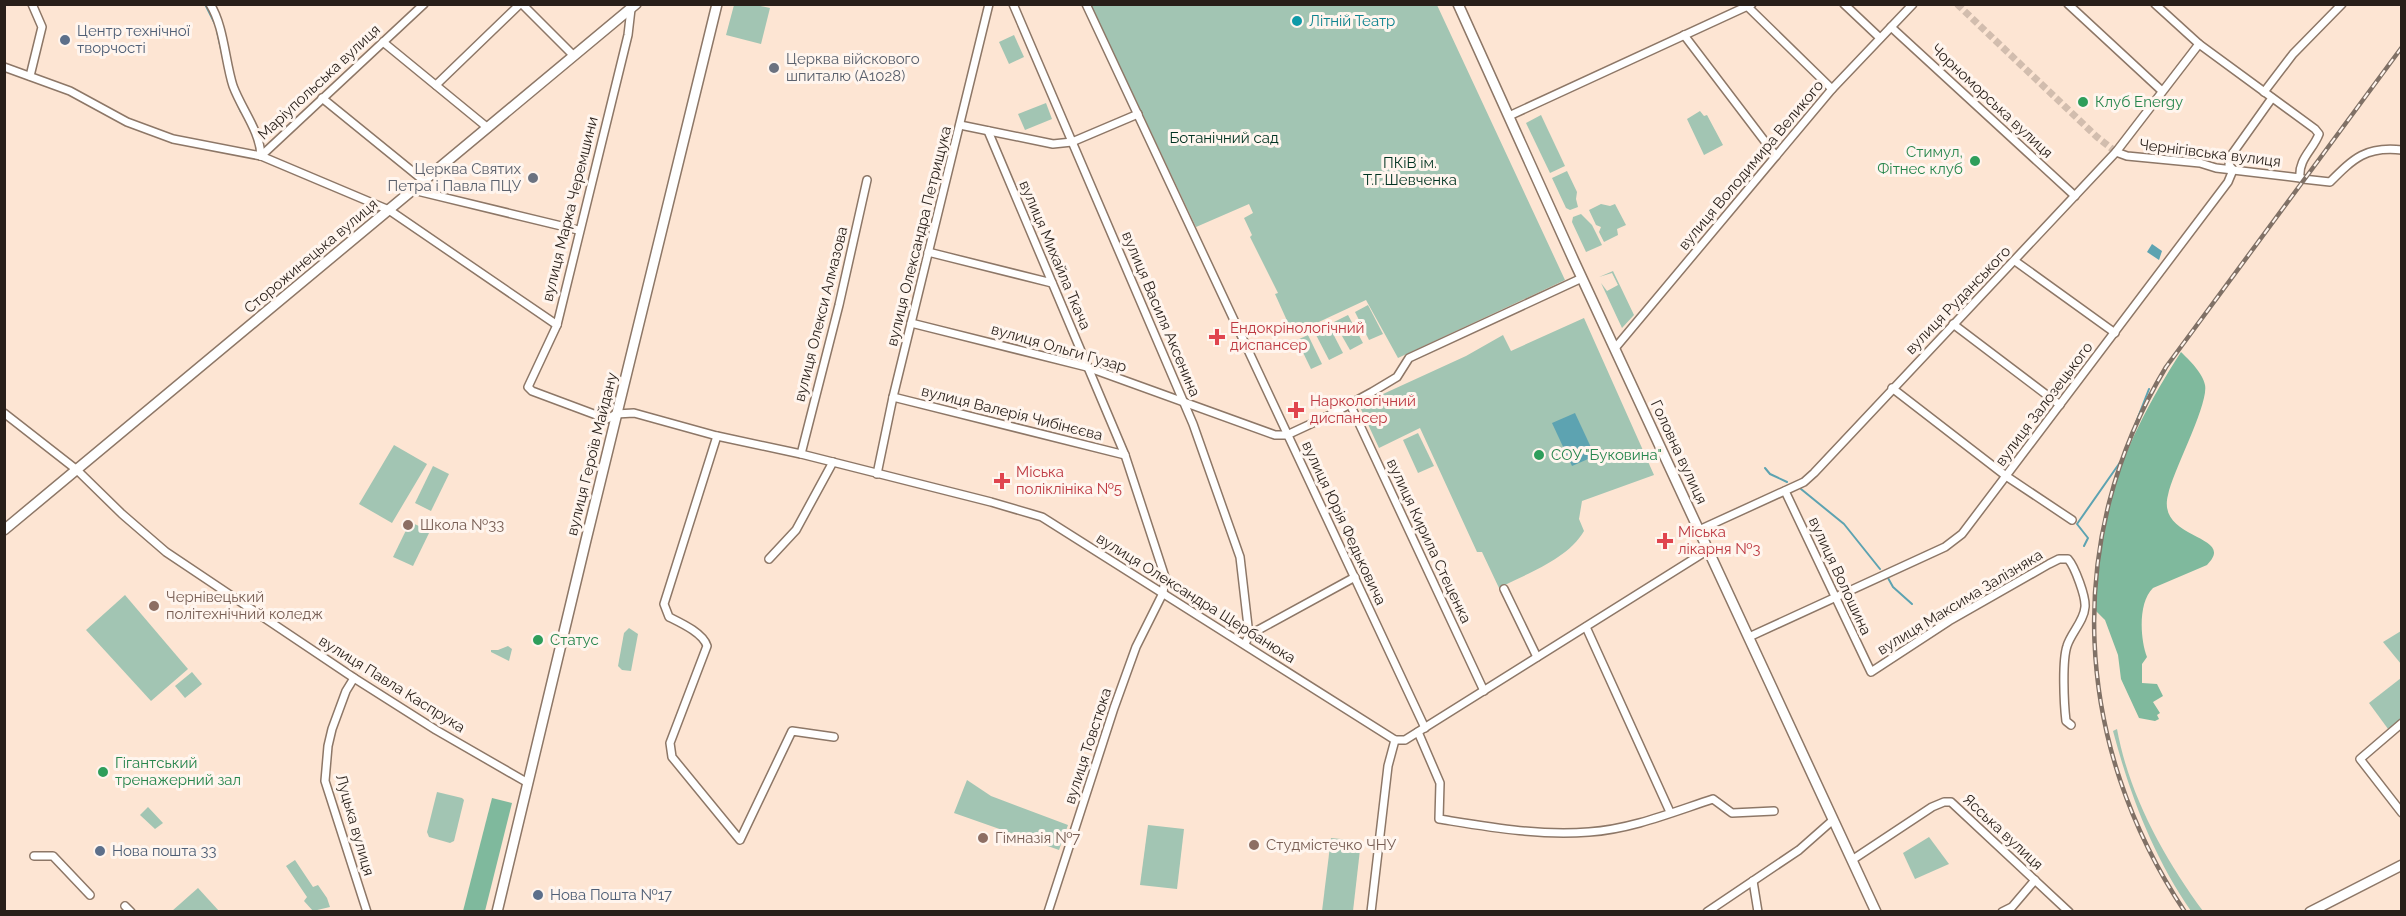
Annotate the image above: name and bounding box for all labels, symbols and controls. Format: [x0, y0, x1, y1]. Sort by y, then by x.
place label: Літній Театр [1309, 12, 1395, 30]
marker: Літній Театр [1290, 14, 1304, 28]
street label: Маріупольська вулиця [254, 21, 384, 143]
place label: Центр технічної творчості [77, 22, 191, 57]
marker: Центр технічної творчості [58, 33, 72, 47]
street label: Чорноморська вулиця [1928, 40, 2056, 162]
place label: Церква війскового шпиталю (А1028) [786, 50, 920, 85]
marker: Церква війскового шпиталю (А1028) [767, 61, 781, 75]
street label: вулиця Володимира Великого [1675, 76, 1827, 254]
place label: Клуб Energy [2095, 93, 2183, 111]
marker: Клуб Energy [2076, 95, 2090, 109]
street label: вулиця Марка Черемшини [538, 115, 602, 303]
street label: вулиця Олександра Петрищука [883, 124, 955, 348]
park label: Ботанічний сад [1169, 129, 1279, 147]
street label: Чернігівська вулиця [2138, 135, 2282, 171]
place label: Стимул, Фітнес клуб [1877, 143, 1963, 178]
park label: ПКіВ ім. Т.Г.Шевченка [1363, 154, 1457, 189]
marker: Стимул, Фітнес клуб [1968, 154, 1982, 168]
place label: Церква Святих Петра і Павла ПЦУ [388, 160, 522, 195]
marker: Церква Святих Петра і Павла ПЦУ [526, 171, 540, 185]
street label: вулиця Михайла Ткача [1015, 178, 1095, 332]
street label: Сторожинецька вулиця [241, 195, 381, 317]
street label: вулиця Олекси Алмазова [791, 225, 851, 403]
street label: вулиця Василя Аксенина [1118, 229, 1204, 399]
street label: вулиця Руданського [1902, 242, 2014, 358]
place label: Ендокрінологічний диспансер [1230, 319, 1365, 354]
street label: вулиця Ольги Гузар [989, 320, 1129, 376]
marker: Ендокрінологічний диспансер [1208, 328, 1226, 346]
street label: вулиця Залозецького [1991, 338, 2097, 470]
street label: вулиця Героїв Майдану [563, 371, 621, 537]
street label: вулиця Валерія Чибінєєва [920, 382, 1104, 444]
place label: Наркологічний диспансер [1310, 392, 1416, 427]
street label: Головна вулиця [1647, 397, 1711, 507]
marker: Наркологічний диспансер [1287, 401, 1305, 419]
street label: вулиця Юрія Федьковича [1298, 438, 1390, 608]
place label: СОУ "Буковина" [1551, 446, 1662, 464]
marker: СОУ "Буковина" [1532, 448, 1546, 462]
street label: вулиця Кирила Стеценка [1383, 456, 1475, 626]
place label: Міська поліклініка №5 [1016, 463, 1122, 498]
marker: Міська поліклініка №5 [993, 472, 1011, 490]
street label: вулиця Волошина [1805, 514, 1875, 638]
place label: Школа №33 [420, 516, 504, 534]
marker: Школа №33 [401, 518, 415, 532]
place label: Міська лікарня №3 [1678, 523, 1760, 558]
street label: вулиця Олександра Щербанюка [1093, 529, 1299, 667]
marker: Міська лікарня №3 [1656, 532, 1674, 550]
street label: вулиця Максима Залізняка [1874, 545, 2046, 659]
place label: Чернівецький політехнічний коледж [166, 588, 323, 623]
marker: Чернівецький політехнічний коледж [147, 599, 161, 613]
place label: Статус [550, 631, 599, 649]
street label: вулиця Павла Каспрука [316, 632, 468, 736]
marker: Статус [531, 633, 545, 647]
street label: вулиця Товстюка [1061, 686, 1115, 806]
place label: Гігантський тренажерний зал [115, 754, 241, 789]
marker: Гігантський тренажерний зал [96, 765, 110, 779]
street label: Луцька вулиця [332, 772, 378, 878]
street label: Ясська вулиця [1959, 790, 2047, 874]
place label: Гімназія №7 [995, 829, 1080, 847]
marker: Гімназія №7 [976, 831, 990, 845]
place label: Студмістечко ЧНУ [1266, 836, 1397, 854]
marker: Студмістечко ЧНУ [1247, 838, 1261, 852]
place label: Нова пошта 33 [112, 842, 216, 860]
marker: Нова пошта 33 [93, 844, 107, 858]
place label: Нова Пошта №17 [550, 886, 672, 904]
marker: Нова Пошта №17 [531, 888, 545, 902]

